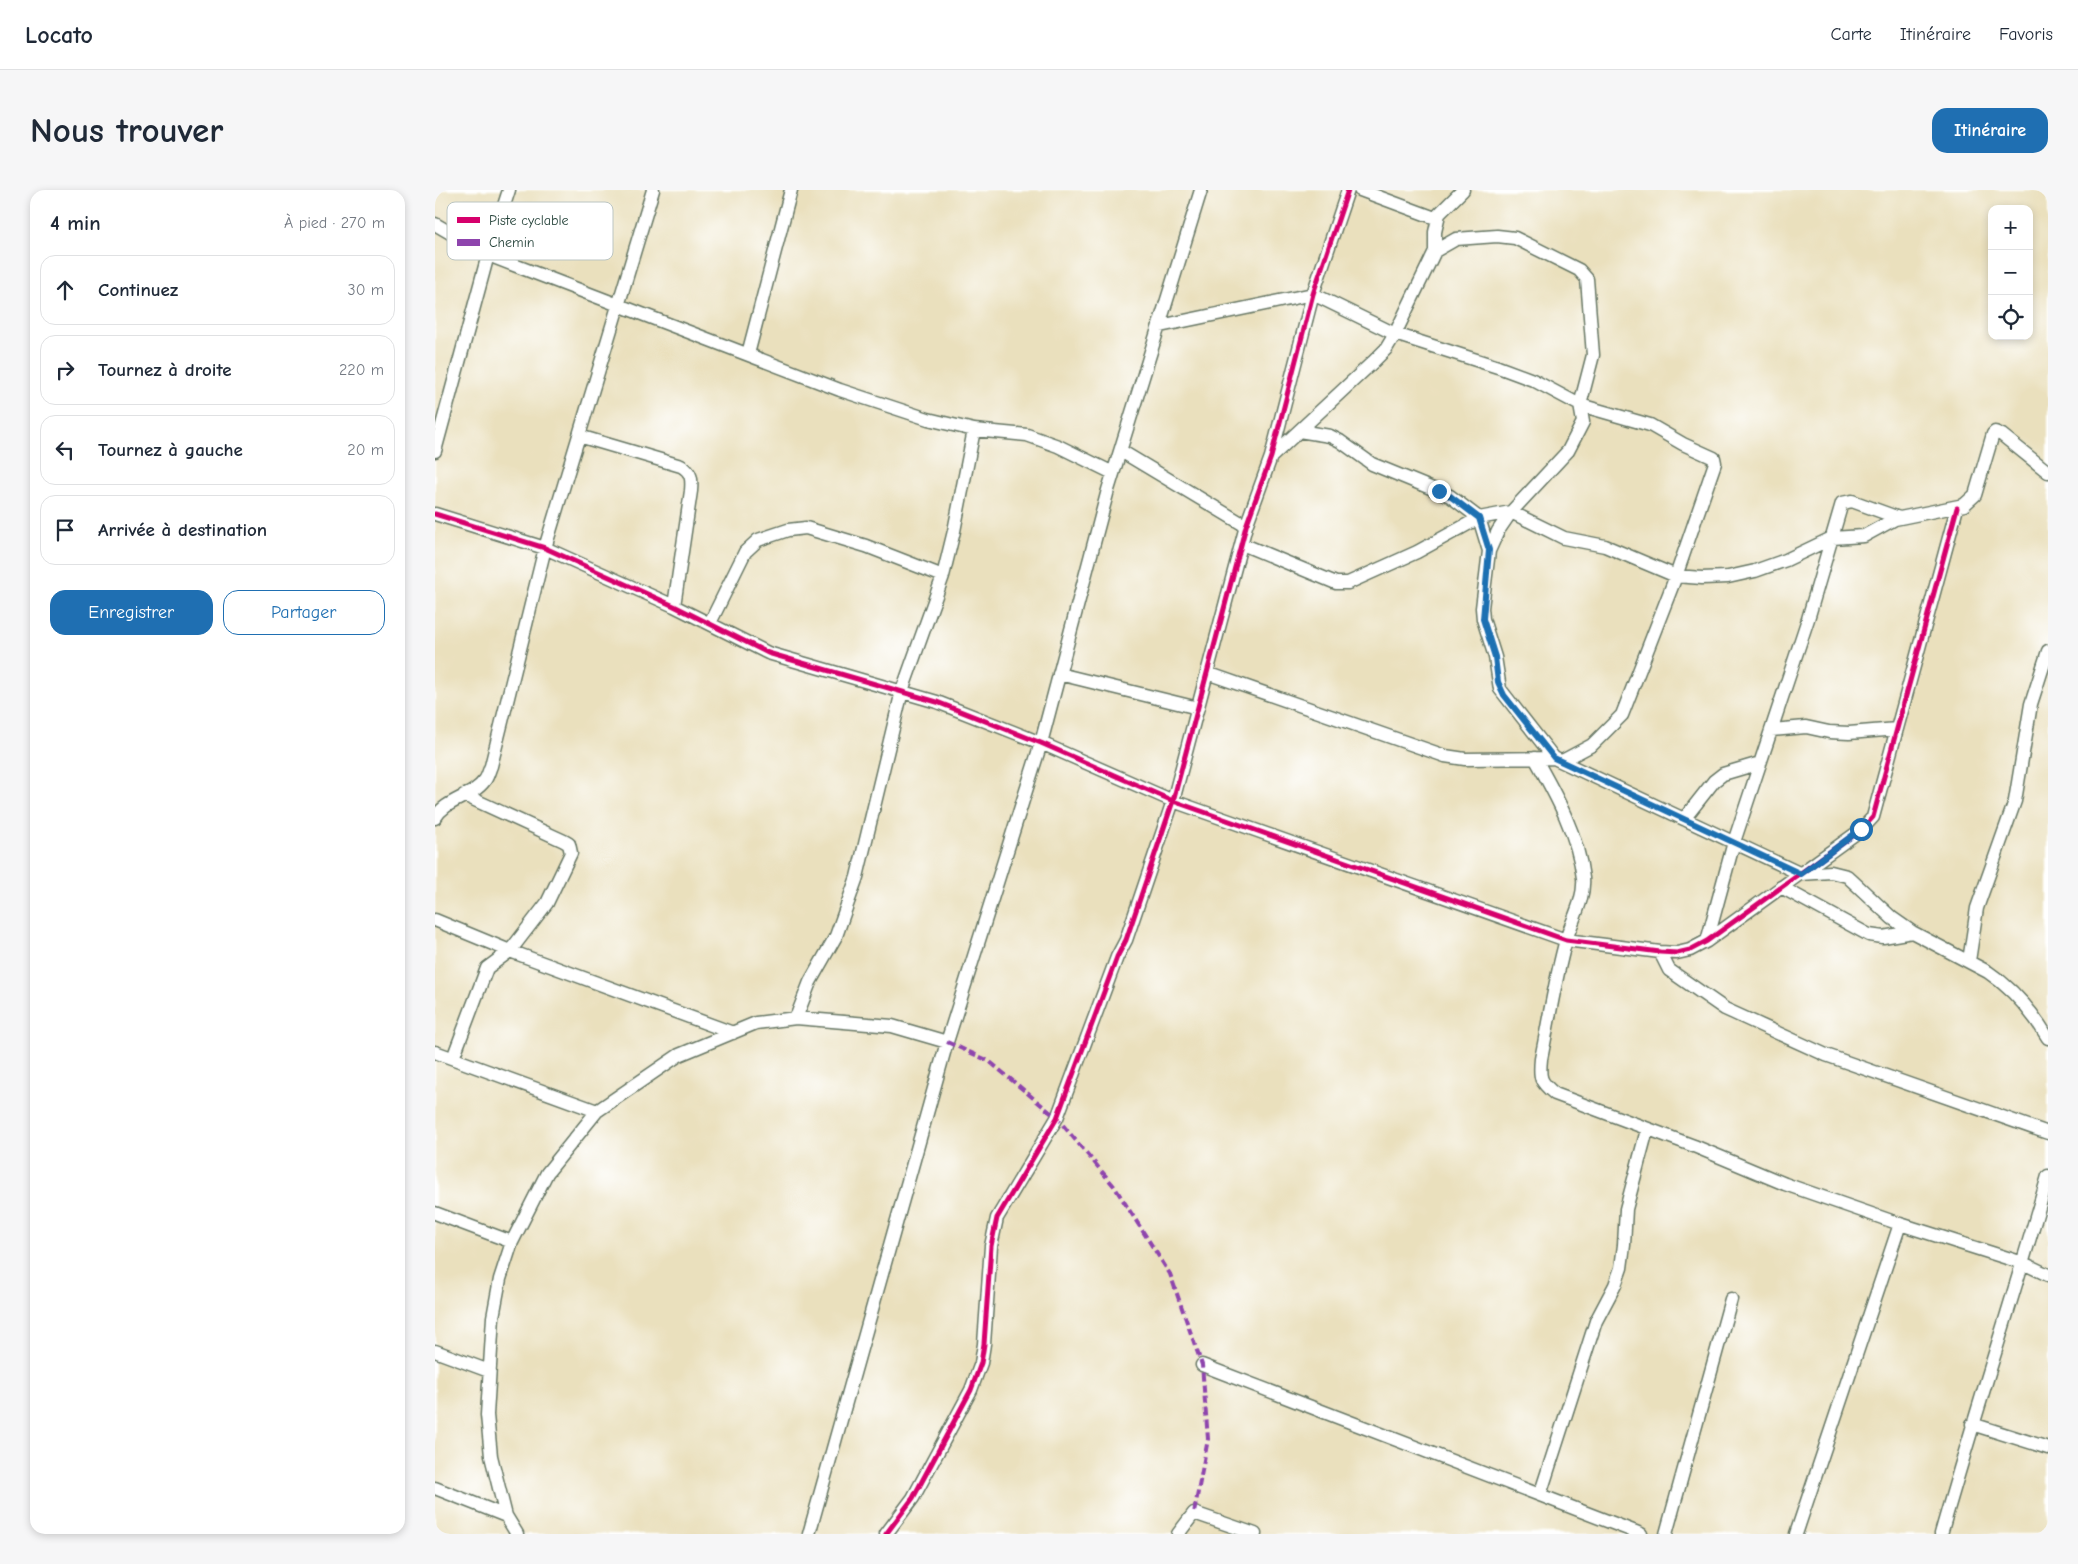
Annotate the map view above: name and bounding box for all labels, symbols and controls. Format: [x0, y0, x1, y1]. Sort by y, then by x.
text: Locato [25, 21, 93, 49]
text: Carte [1831, 24, 1872, 45]
text: Itinéraire [1900, 24, 1971, 45]
text: Favoris [1999, 24, 2053, 45]
button: Itinéraire [1932, 108, 2048, 153]
text: Nous trouver [30, 110, 223, 151]
legend [447, 202, 613, 260]
map controls [1988, 205, 2033, 340]
button: + [1988, 205, 2033, 250]
text: 4 min [50, 211, 101, 235]
text: Piste cyclable [489, 212, 569, 229]
text: À pied · 270 m [284, 214, 385, 232]
text: Chemin [489, 234, 535, 251]
button: − [1988, 250, 2033, 295]
icon: ahead [51, 276, 79, 304]
text: Continuez [98, 279, 178, 301]
text: 30 m [348, 281, 384, 299]
button: locate [1988, 295, 2033, 340]
icon: right [51, 356, 79, 384]
text: Tournez à droite [98, 359, 232, 381]
text: 220 m [339, 361, 384, 379]
icon: left [51, 436, 79, 464]
text: Tournez à gauche [98, 439, 243, 461]
text: 20 m [347, 441, 384, 459]
route end [1428, 480, 1451, 503]
icon: arrive [51, 516, 79, 544]
text: Arrivée à destination [98, 519, 267, 541]
button: Enregistrer [50, 590, 213, 635]
button: Partager [223, 590, 385, 635]
route start [1850, 818, 1873, 841]

